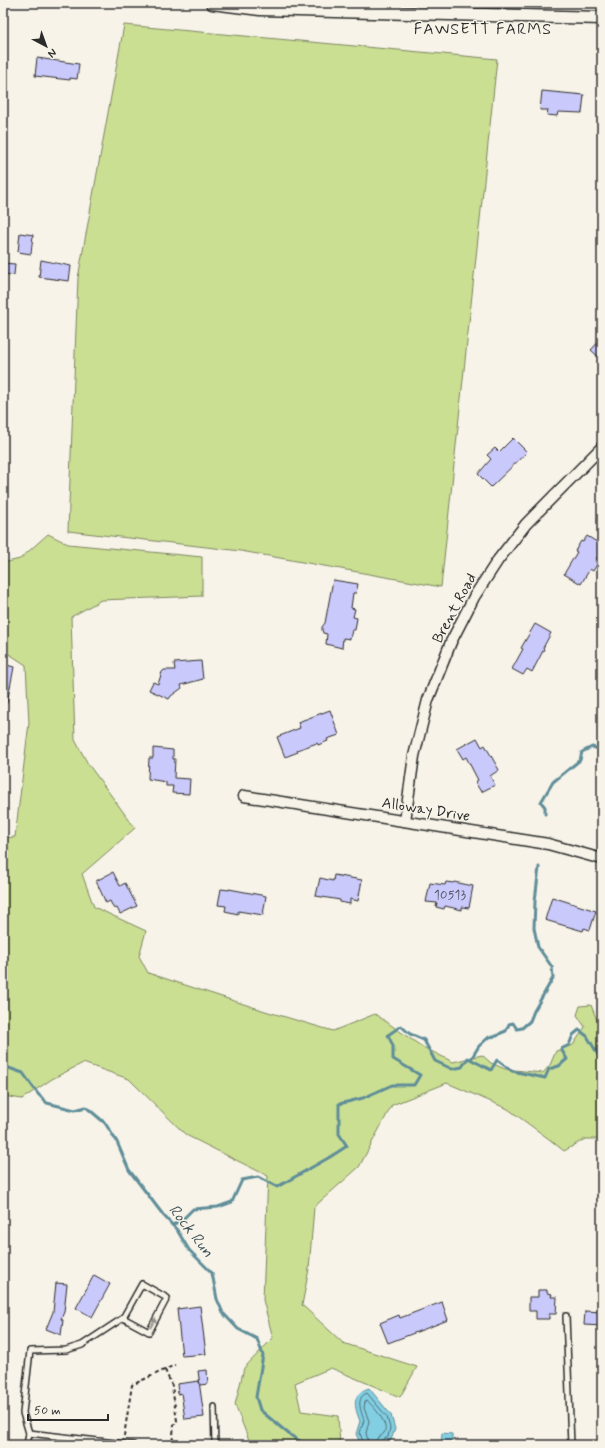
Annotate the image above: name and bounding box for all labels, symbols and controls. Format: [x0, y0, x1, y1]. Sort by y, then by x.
district label: FAWSETT FARMS [414, 19, 552, 40]
north arrow [26, 26, 66, 66]
text: N [45, 45, 59, 60]
street label: Brent Road [428, 570, 482, 647]
street label: Alloway Drive [380, 793, 472, 827]
house number: 10513 [434, 887, 466, 904]
water label: Rock Run [164, 1200, 218, 1262]
one-way arrow [150, 1317, 157, 1329]
scale bar [28, 1396, 108, 1422]
text: 50 m [34, 1403, 61, 1419]

